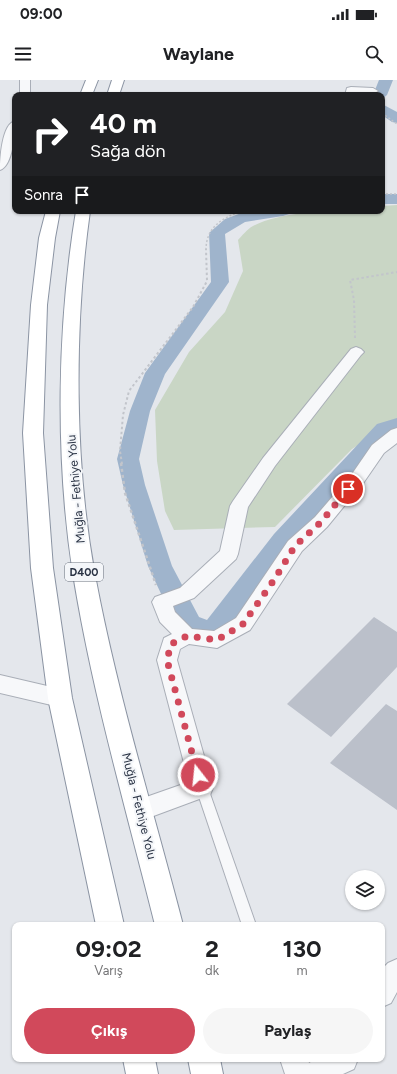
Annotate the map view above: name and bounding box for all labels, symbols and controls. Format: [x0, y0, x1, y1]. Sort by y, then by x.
text: 09:00 [20, 5, 62, 23]
icon: menu [12, 43, 34, 65]
text: Waylane [163, 43, 234, 65]
icon: search [363, 43, 385, 65]
text: 40 m [90, 106, 157, 140]
icon: right [24, 108, 76, 160]
text: Sağa dön [90, 140, 165, 162]
icon: arrive [71, 184, 93, 206]
text: Sonra [24, 186, 63, 204]
street label: Muğla - Fethiye Yolu [64, 434, 88, 544]
pin [331, 472, 365, 506]
icon: arrive [337, 478, 359, 500]
road number: D400 [65, 563, 103, 581]
street label: Muğla - Fethiye Yolu [119, 751, 159, 861]
position arrow [177, 754, 219, 796]
map controls [345, 870, 385, 910]
button: layers [345, 870, 385, 910]
text: 09:02 [75, 934, 142, 963]
text: 2 [205, 934, 219, 963]
text: 130 [283, 934, 322, 963]
text: Varış [94, 963, 123, 978]
text: dk [205, 963, 219, 978]
text: m [296, 963, 308, 978]
button: Çıkış [24, 1008, 195, 1054]
button: Paylaş [203, 1008, 373, 1054]

